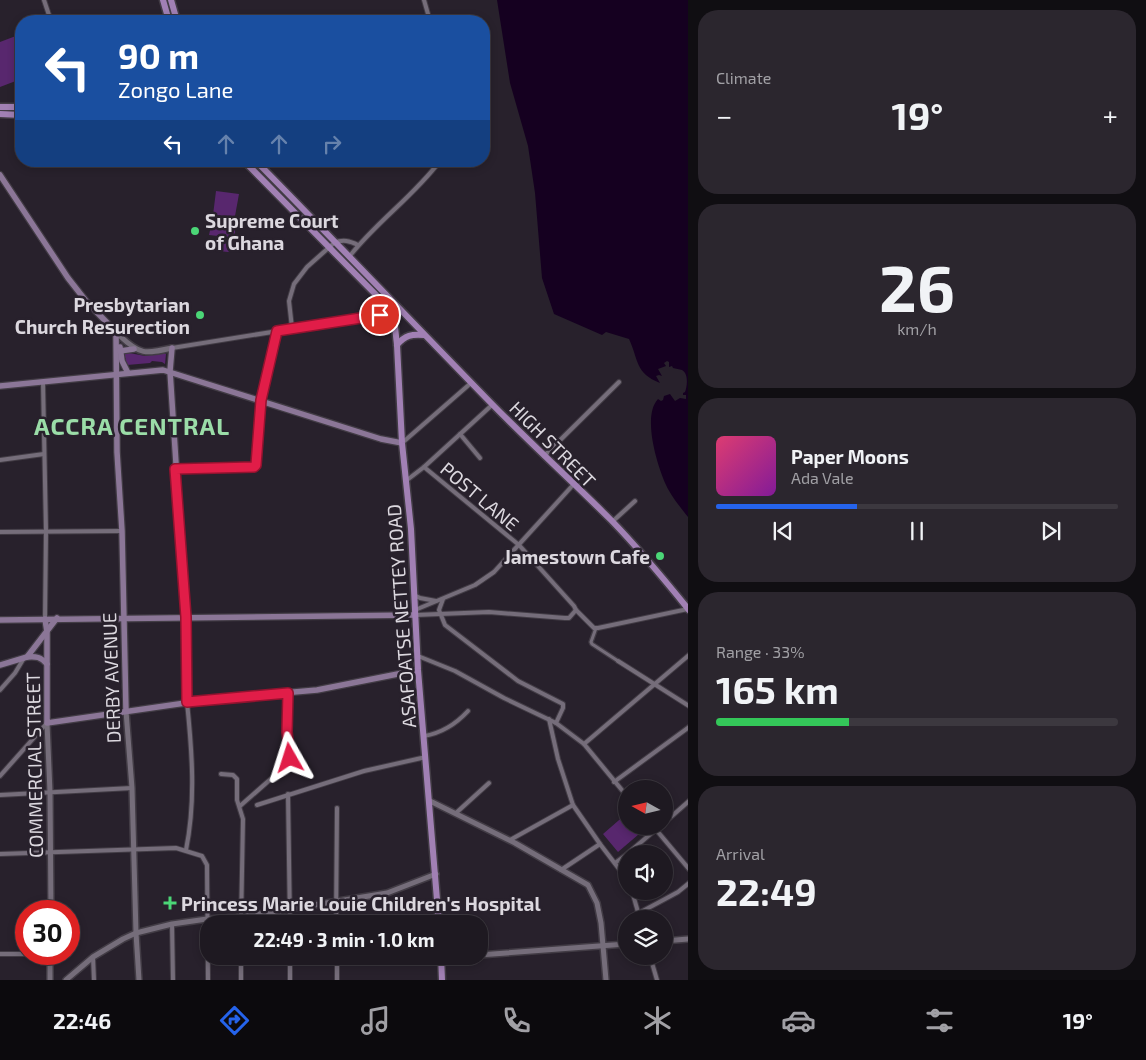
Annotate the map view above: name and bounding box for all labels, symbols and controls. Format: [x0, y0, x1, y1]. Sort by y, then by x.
text: 90 m [118, 34, 199, 76]
icon: left [35, 35, 100, 100]
text: Climate [716, 68, 771, 87]
text: Zongo Lane [118, 76, 233, 102]
text: 19° [892, 92, 943, 138]
text: − [716, 98, 732, 132]
text: + [1103, 98, 1118, 132]
icon: left [159, 130, 187, 158]
icon: ahead [212, 130, 240, 158]
icon: ahead [265, 130, 293, 158]
icon: right [318, 130, 346, 158]
place label: Supreme Court of Ghana [205, 209, 339, 254]
marker: Supreme Court of Ghana [189, 225, 201, 237]
text: 26 [879, 247, 955, 325]
place label: Presbytarian Church Resurection [15, 293, 190, 338]
pin [359, 294, 401, 336]
icon: arrive [366, 301, 394, 329]
marker: Presbytarian Church Resurection [194, 309, 206, 321]
text: km/h [897, 319, 937, 338]
street label: HIGH STREET [505, 396, 601, 492]
district label: ACCRA CENTRAL [34, 411, 230, 440]
text: Paper Moons [791, 445, 909, 468]
street label: POST LANE [436, 457, 524, 535]
text: Ada Vale [791, 468, 854, 487]
street label: ASAFOATSE NETTEY ROAD [382, 503, 420, 729]
icon: previous [769, 517, 797, 545]
icon: pause [903, 517, 931, 545]
icon: next [1037, 517, 1065, 545]
place label: Jamestown Cafe [504, 545, 650, 568]
marker: Jamestown Cafe [654, 550, 666, 562]
street label: DERBY AVENUE [97, 612, 125, 744]
text: Range · 33% [716, 642, 804, 661]
text: 165 km [716, 666, 839, 712]
street label: COMMERCIAL STREET [21, 672, 47, 858]
position arrow [263, 731, 315, 783]
north arrow [618, 780, 672, 835]
map controls [618, 780, 673, 965]
text: Arrival [716, 844, 765, 863]
button: sound [618, 845, 673, 900]
text: 22:49 [716, 868, 817, 914]
place label: Princess Marie Louie Children's Hospital [181, 892, 541, 915]
marker: Princess Marie Louie Children's Hospital [163, 896, 177, 910]
speed limit sign: 30 [15, 900, 80, 965]
button: layers [618, 910, 673, 965]
text: 22:49 · 3 min · 1.0 km [254, 928, 434, 951]
icon: directions [217, 1003, 252, 1038]
icon: music [358, 1003, 393, 1038]
icon: phone [499, 1003, 534, 1038]
icon: climate [640, 1003, 675, 1038]
icon: car [781, 1003, 816, 1038]
icon: filters [922, 1003, 957, 1038]
text: 22:46 [53, 1007, 111, 1033]
text: 19° [1063, 1007, 1093, 1033]

